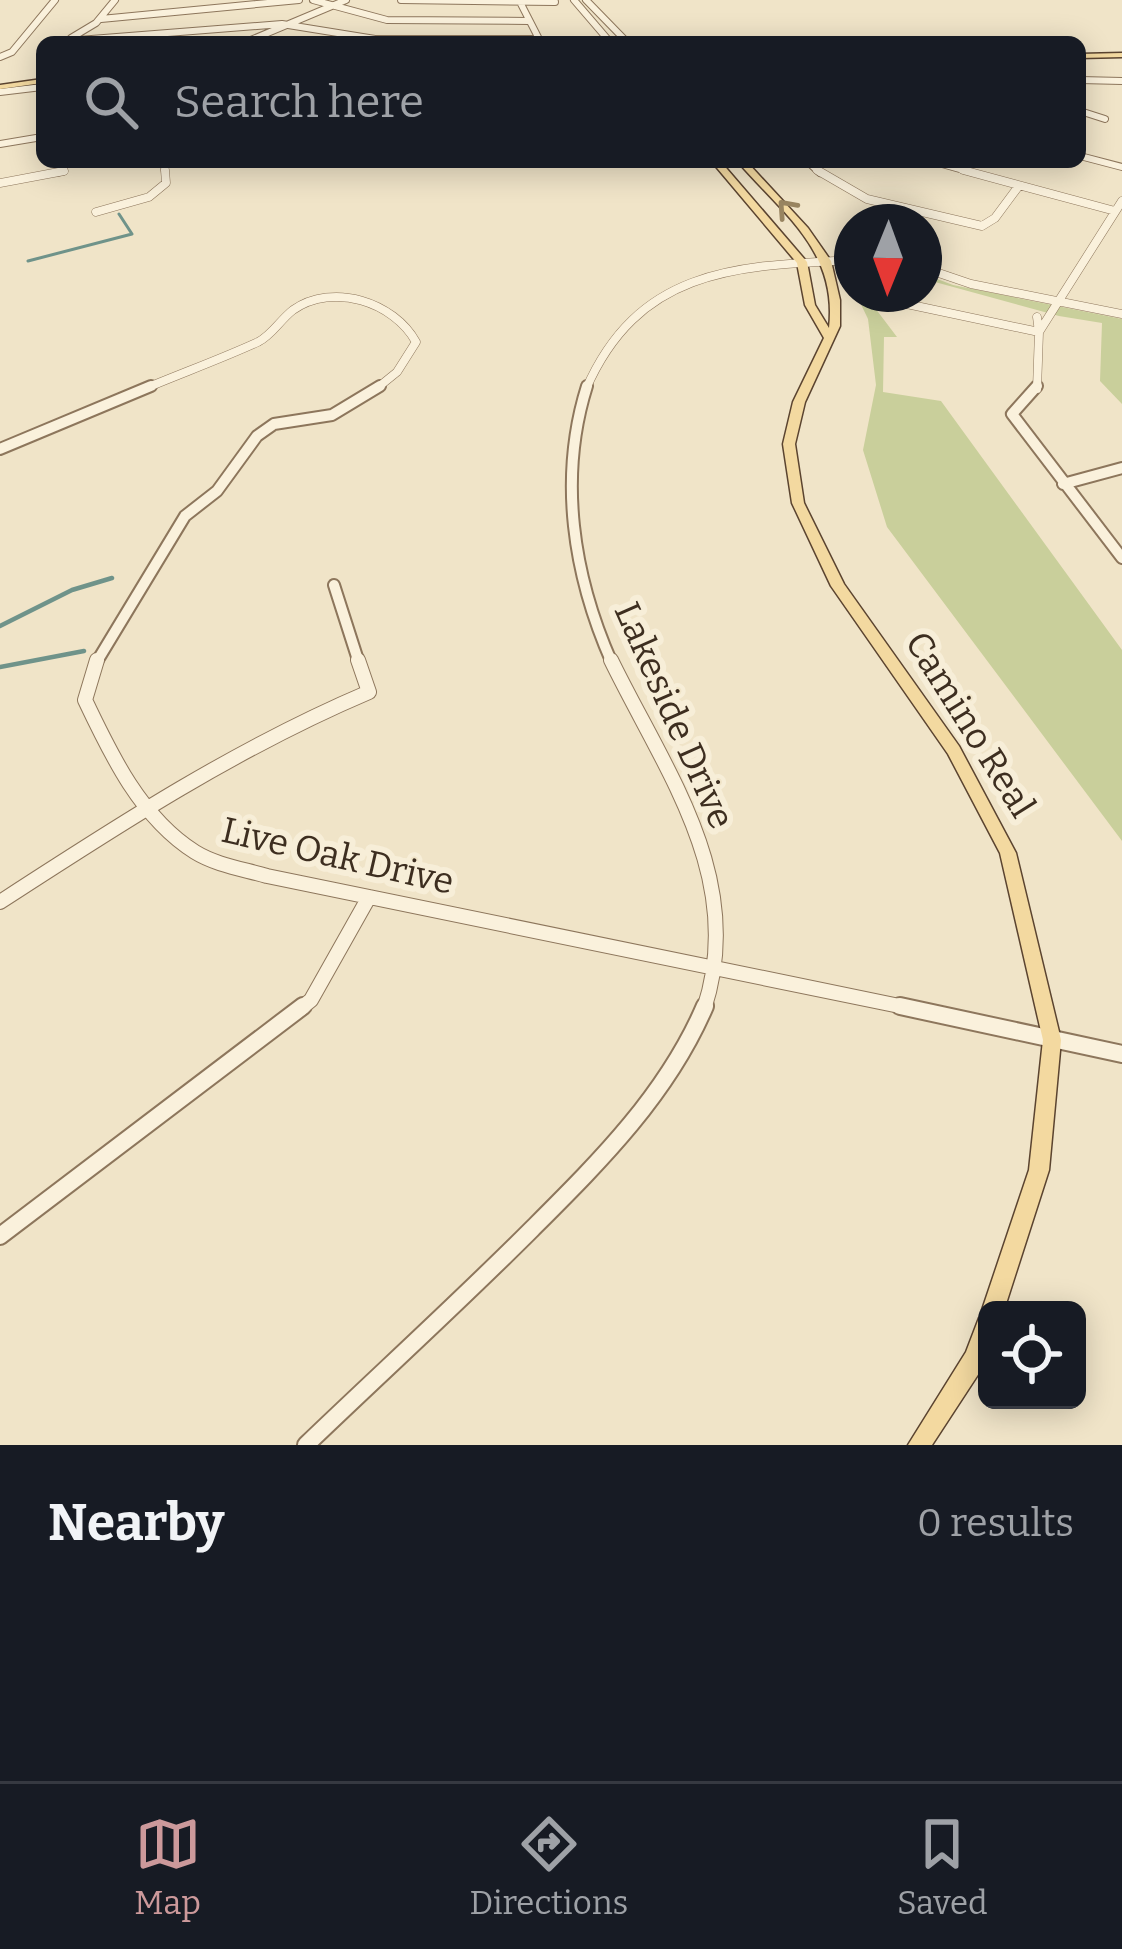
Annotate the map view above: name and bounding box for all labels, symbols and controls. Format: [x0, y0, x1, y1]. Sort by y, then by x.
search box [36, 36, 1086, 168]
icon: search [78, 69, 144, 135]
text: Search here [174, 75, 424, 129]
one-way arrow [779, 200, 800, 221]
north arrow [834, 204, 942, 312]
street label: Lakeside Drive [605, 596, 744, 835]
street label: Camino Real [896, 624, 1045, 825]
street label: Live Oak Drive [218, 808, 458, 904]
map controls [978, 1301, 1086, 1409]
button: locate [978, 1301, 1086, 1409]
text: Nearby [48, 1492, 224, 1554]
text: 0 results [917, 1500, 1074, 1546]
tab: Map [134, 1811, 201, 1923]
tab: Directions [470, 1811, 628, 1923]
tab: Saved [897, 1811, 988, 1923]

